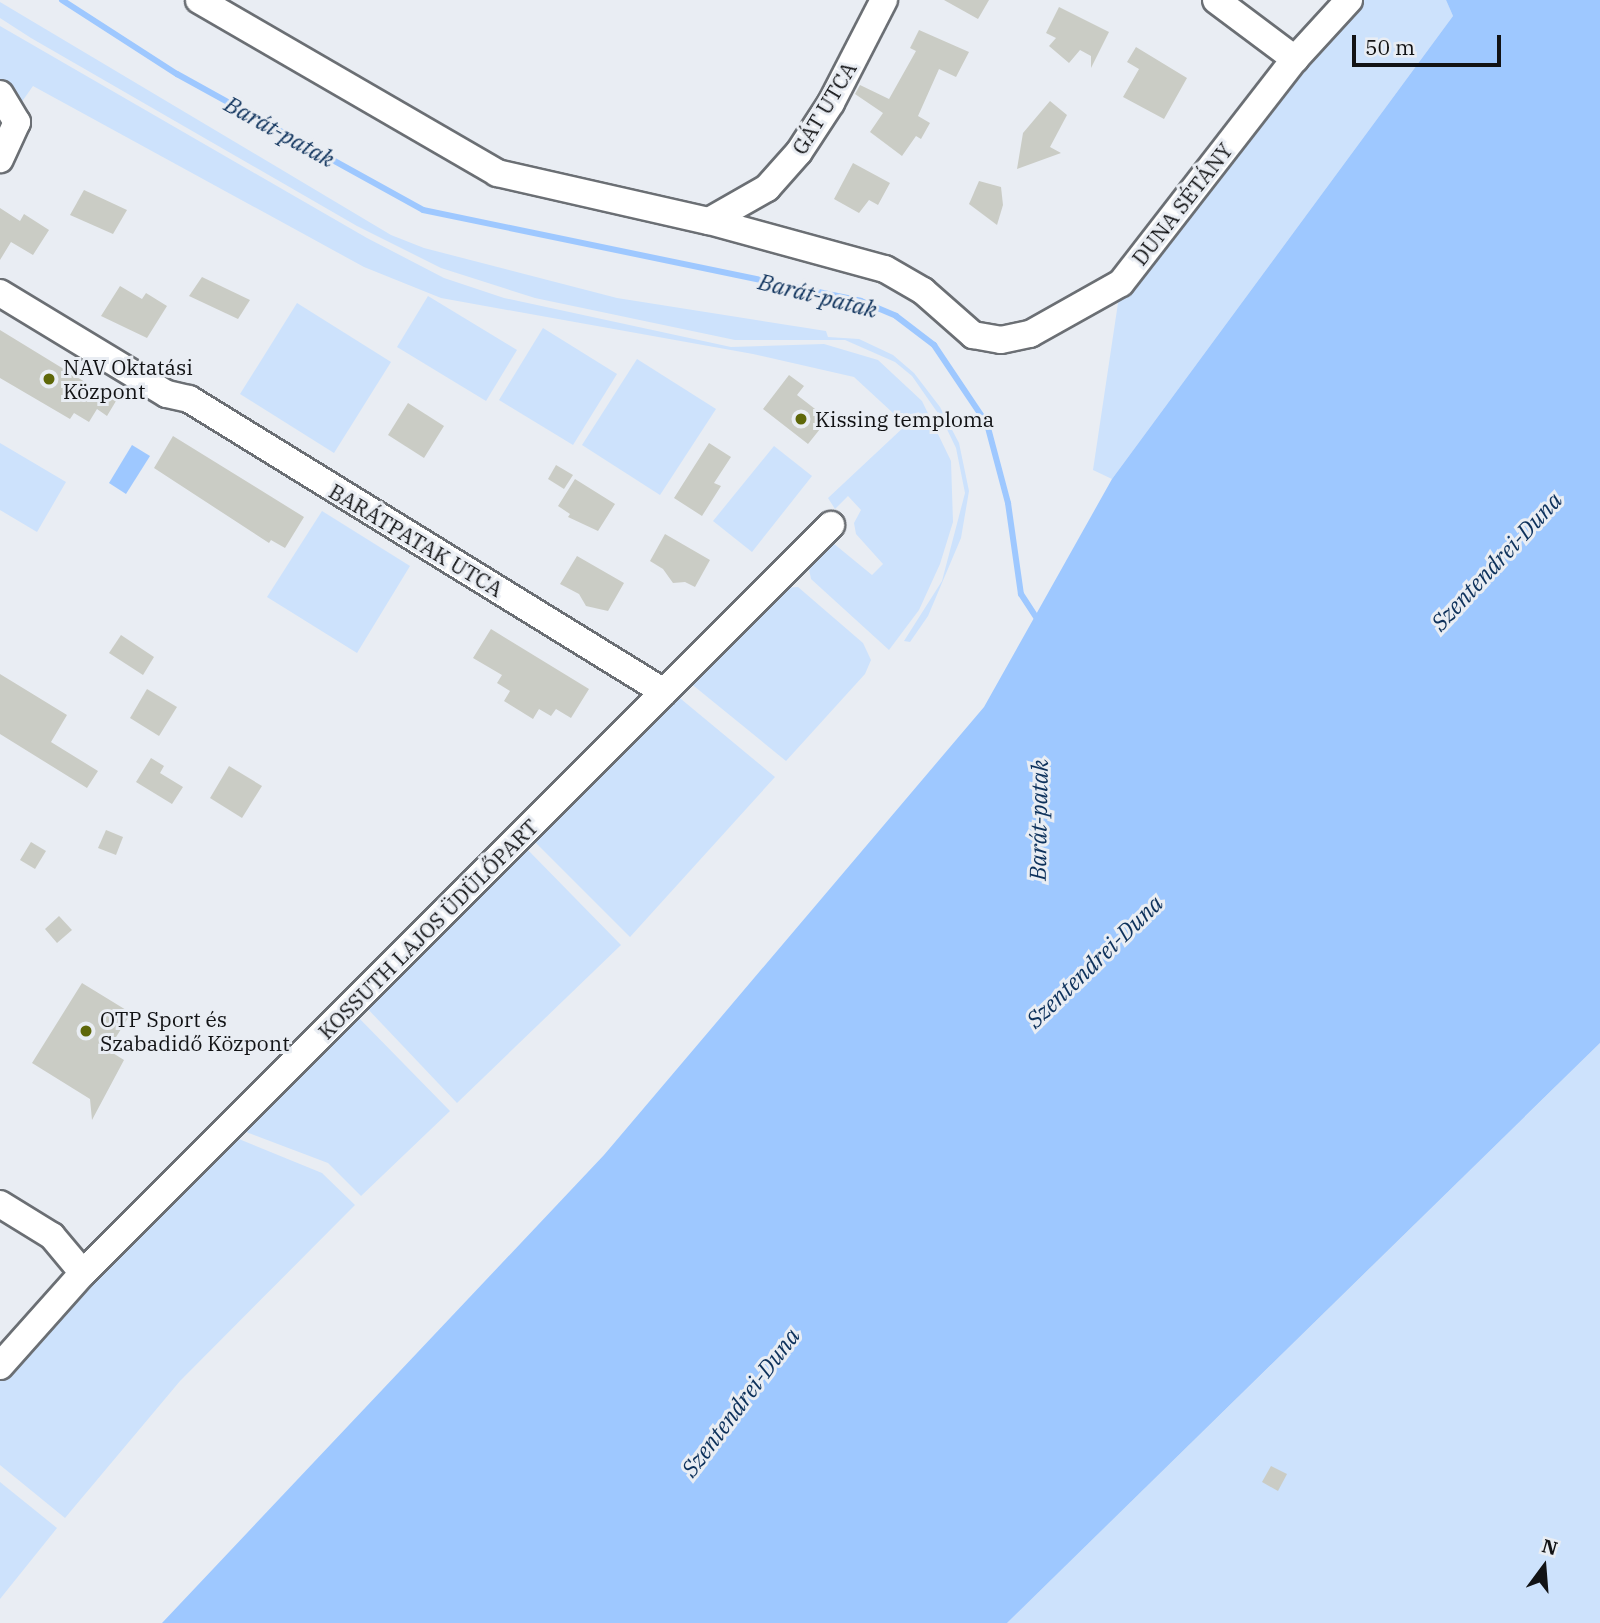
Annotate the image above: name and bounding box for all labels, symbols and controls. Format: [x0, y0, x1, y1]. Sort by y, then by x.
scale bar [1355, 21, 1504, 65]
text: 50 m [1365, 33, 1415, 61]
street label: GÁT UTCA [787, 57, 861, 159]
water label: Barát-patak [220, 90, 340, 172]
street label: DUNA SÉTÁNY [1126, 138, 1238, 270]
water label: Barát-patak [756, 267, 880, 323]
place label: NAV Oktatási Központ [63, 354, 193, 404]
marker: NAV Oktatási Központ [41, 371, 57, 387]
place label: Kissing temploma [815, 406, 994, 432]
marker: Kissing temploma [793, 411, 809, 427]
street label: BARÁTPATAK UTCA [325, 478, 507, 602]
water label: Szentendrei-Duna [1425, 486, 1567, 636]
water label: Barát-patak [1023, 759, 1053, 881]
street label: KOSSUTH LAJOS ÜDÜLŐPART [313, 814, 543, 1044]
water label: Szentendrei-Duna [1020, 889, 1168, 1033]
place label: OTP Sport és Szabadidő Központ [100, 1006, 290, 1056]
marker: OTP Sport és Szabadidő Központ [78, 1023, 94, 1039]
water label: Szentendrei-Duna [675, 1322, 805, 1482]
north arrow [1509, 1532, 1579, 1602]
text: N [1539, 1533, 1560, 1560]

